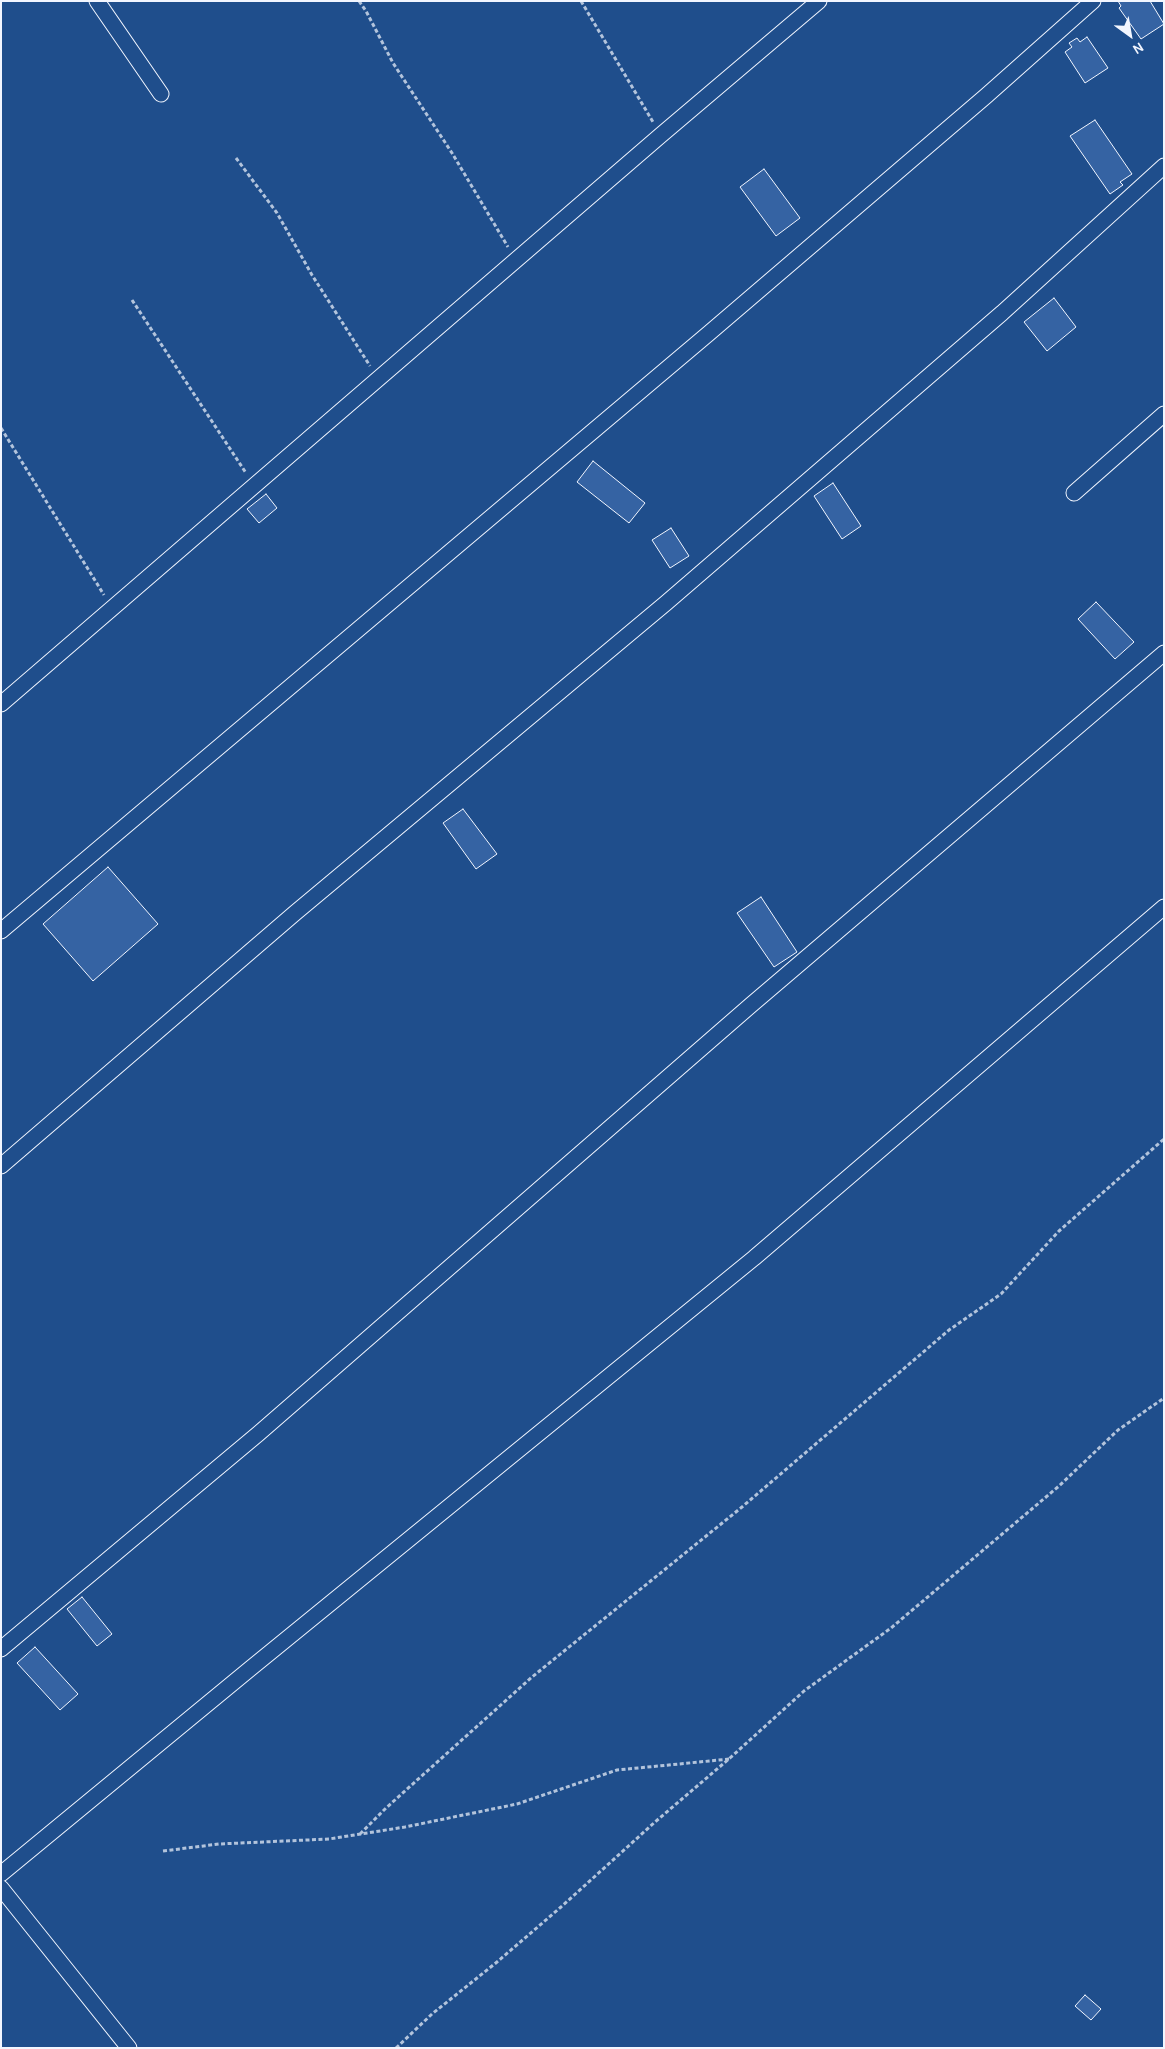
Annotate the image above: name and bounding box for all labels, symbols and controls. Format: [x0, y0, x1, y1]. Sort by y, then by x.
north arrow [1105, 10, 1155, 60]
text: N [1129, 38, 1147, 58]

